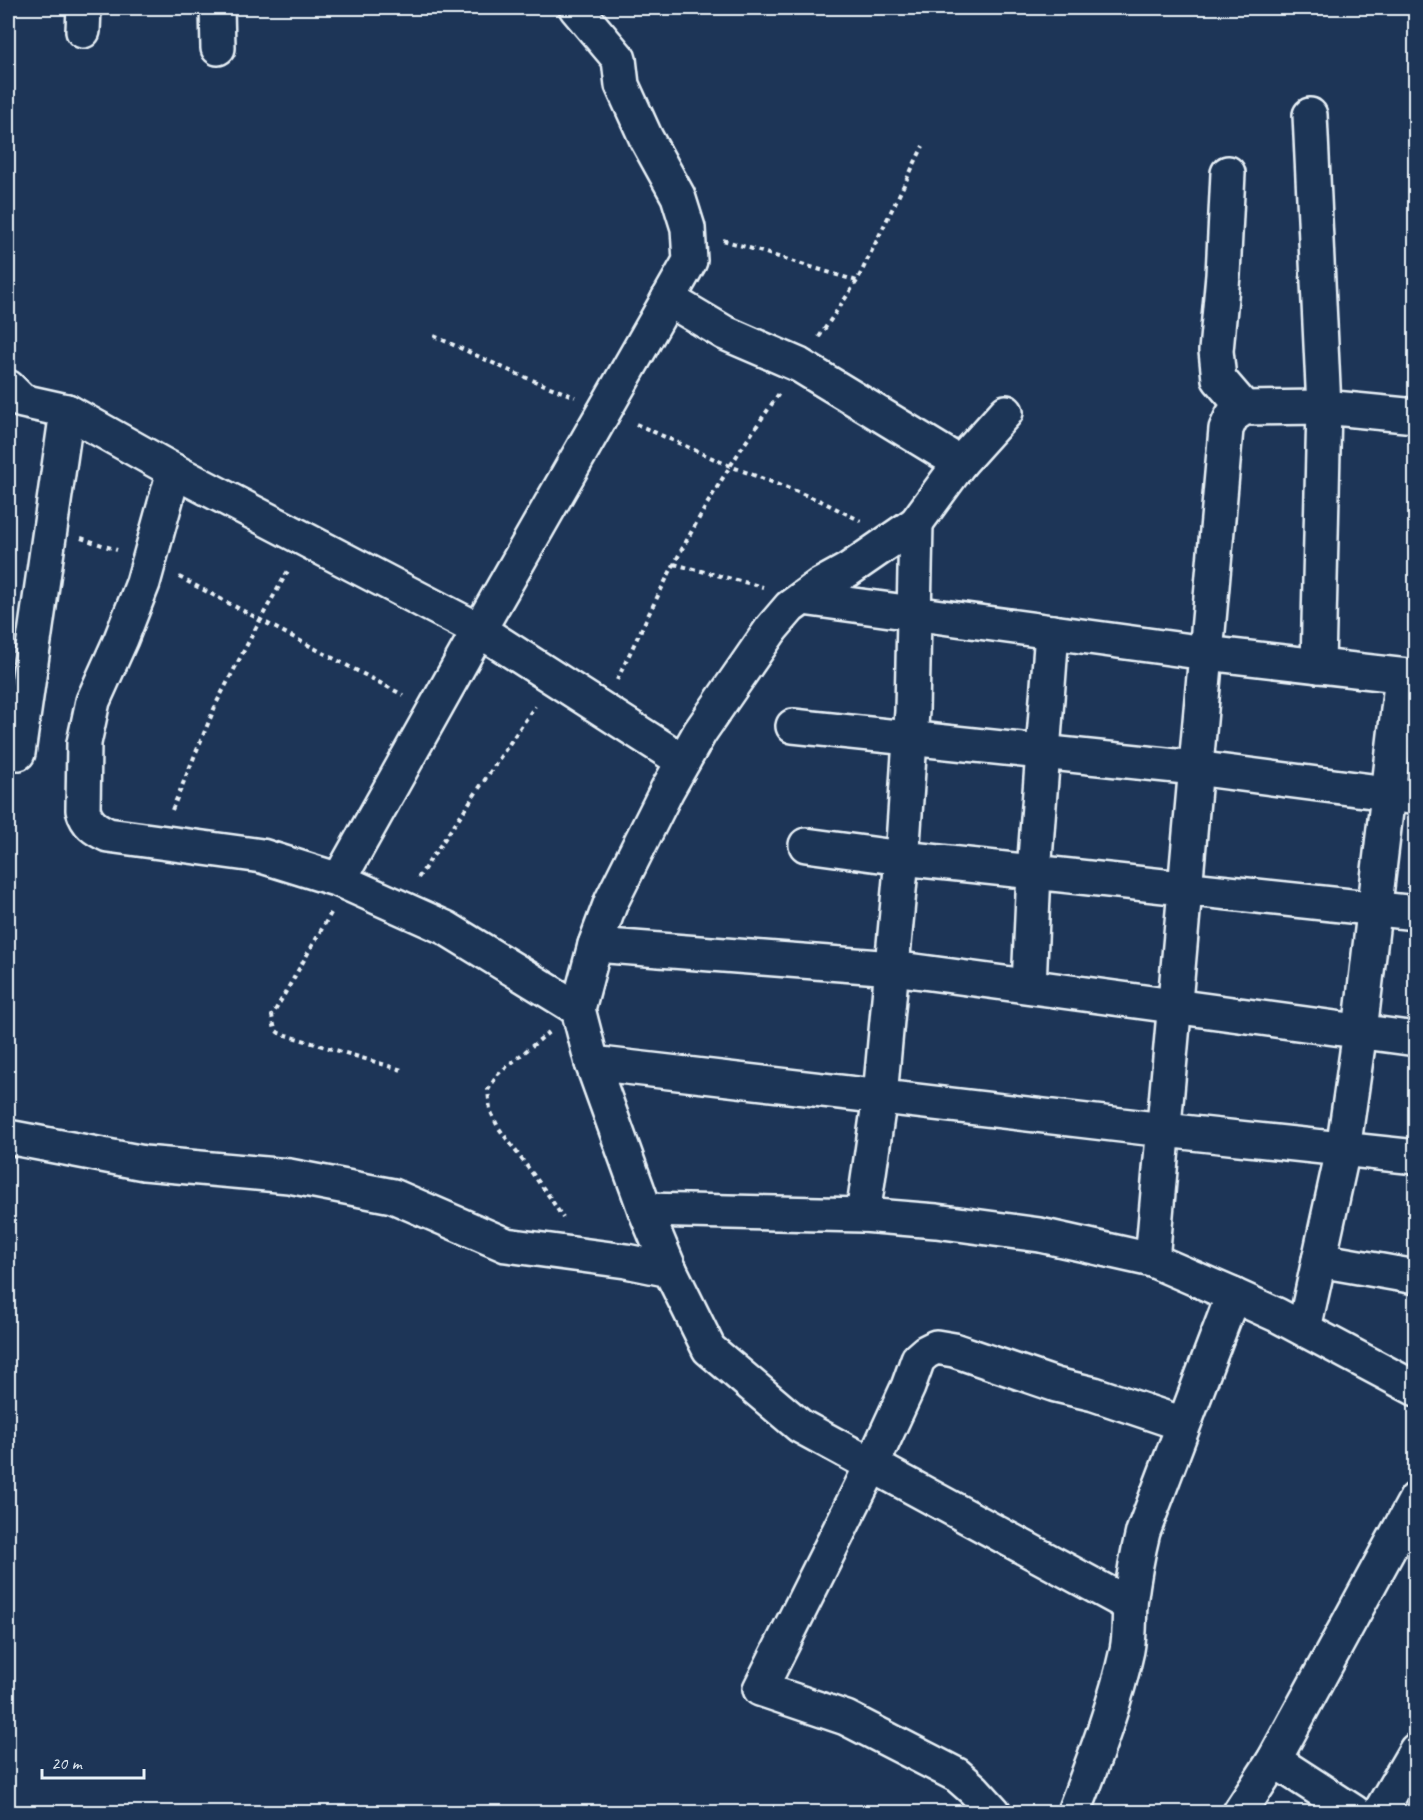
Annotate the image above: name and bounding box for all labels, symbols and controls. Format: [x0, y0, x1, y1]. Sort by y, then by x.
scale bar [42, 1742, 144, 1780]
text: 20 m [51, 1752, 84, 1774]

